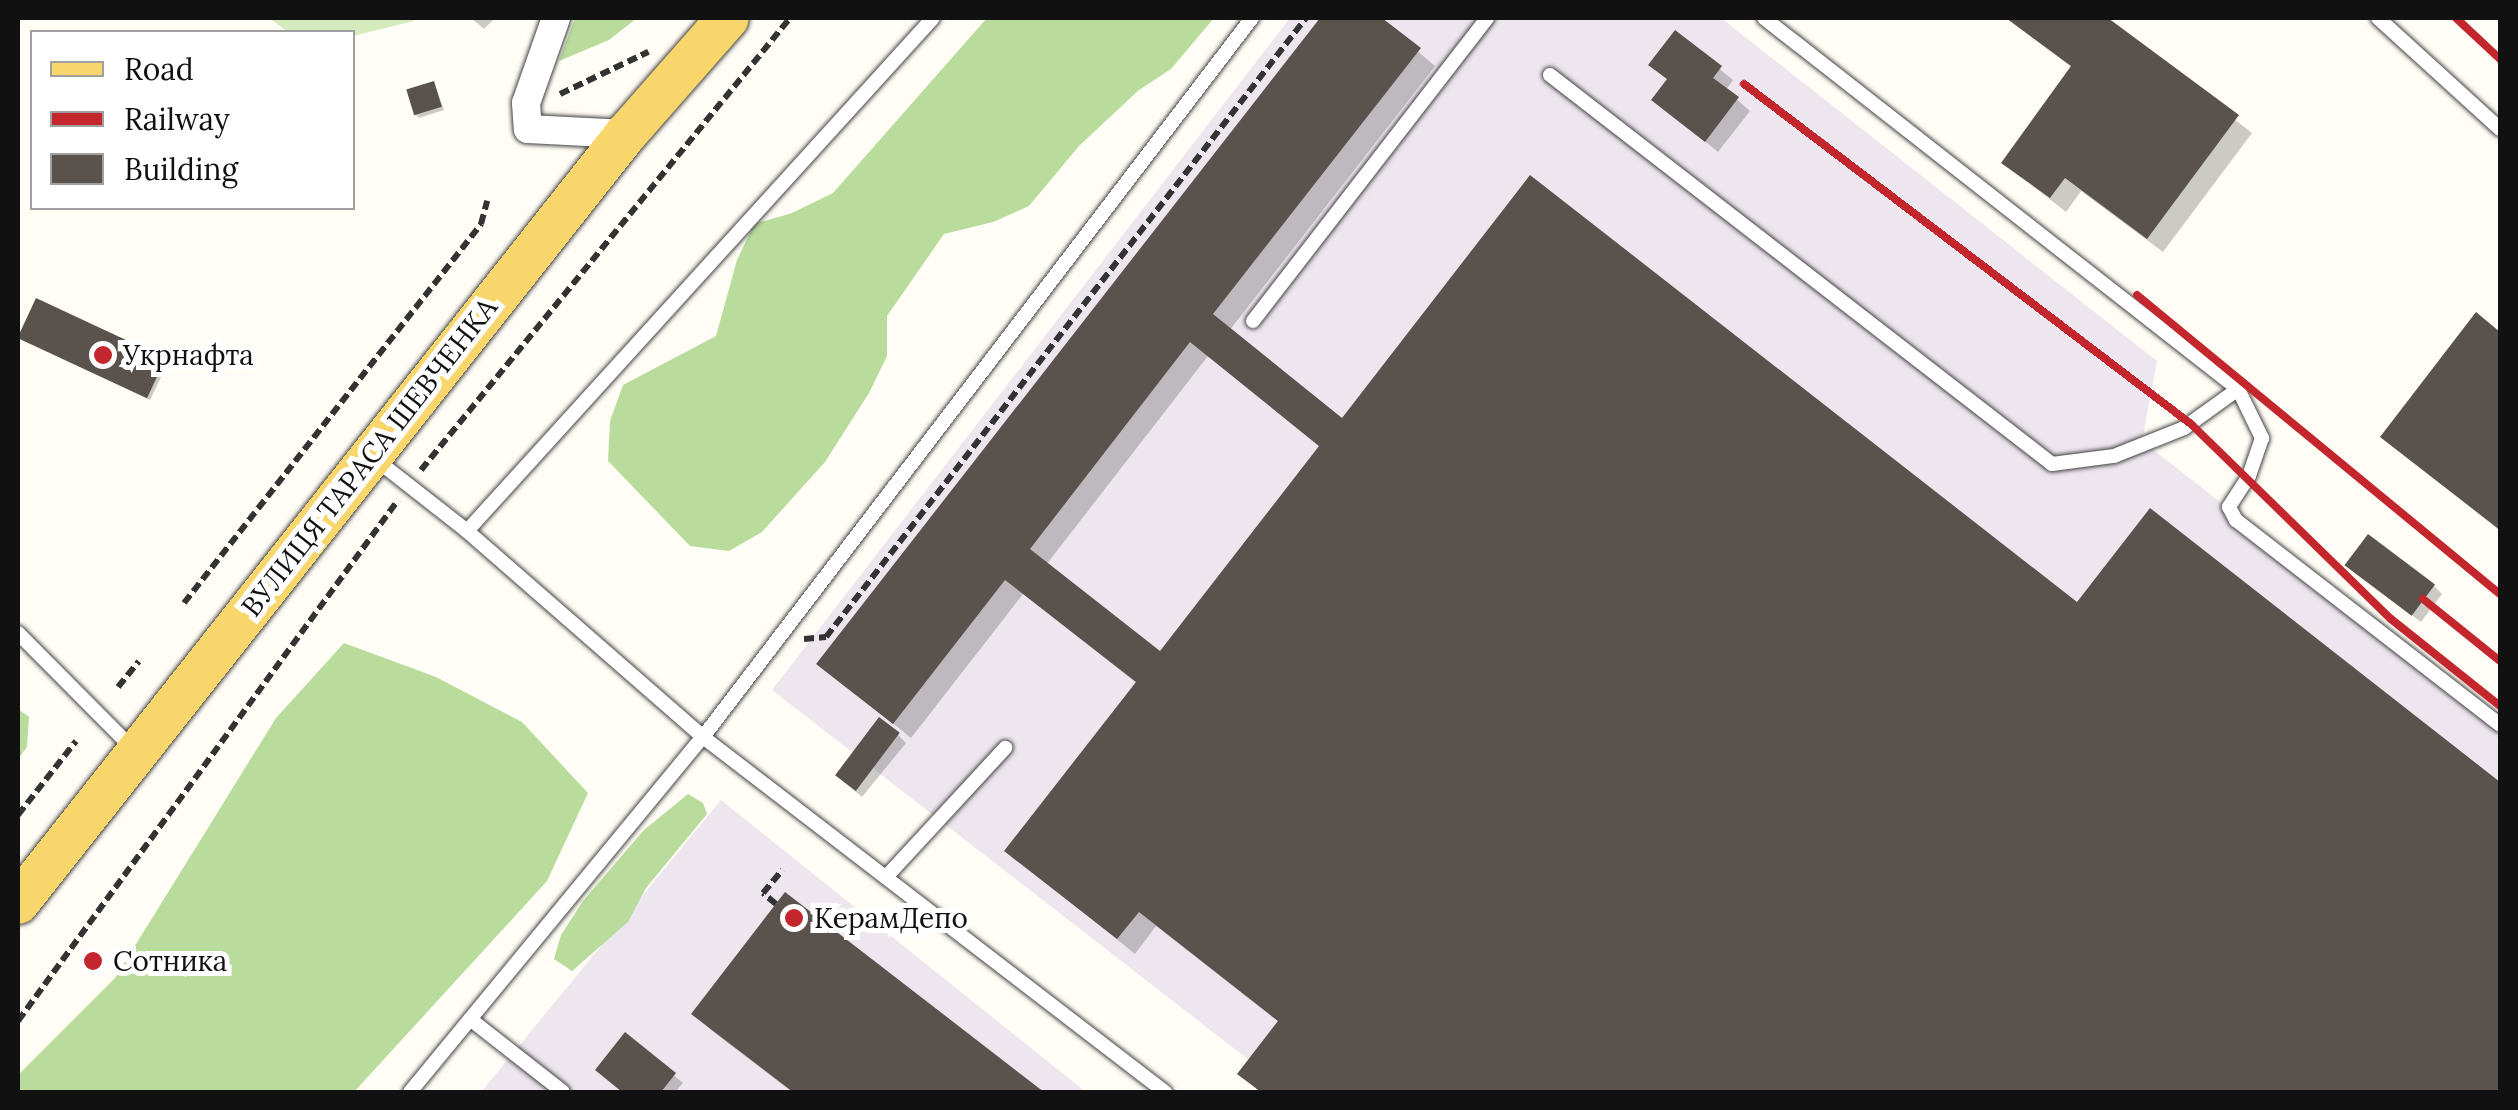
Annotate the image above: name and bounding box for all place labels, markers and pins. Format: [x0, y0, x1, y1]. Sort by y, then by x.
place label: Укрнафта [123, 338, 254, 372]
marker: Укрнафта [92, 344, 114, 366]
place label: КерамДепо [814, 901, 968, 935]
marker: КерамДепо [783, 907, 805, 929]
place label: Сотника [113, 944, 227, 978]
marker: Сотника [82, 950, 104, 972]

